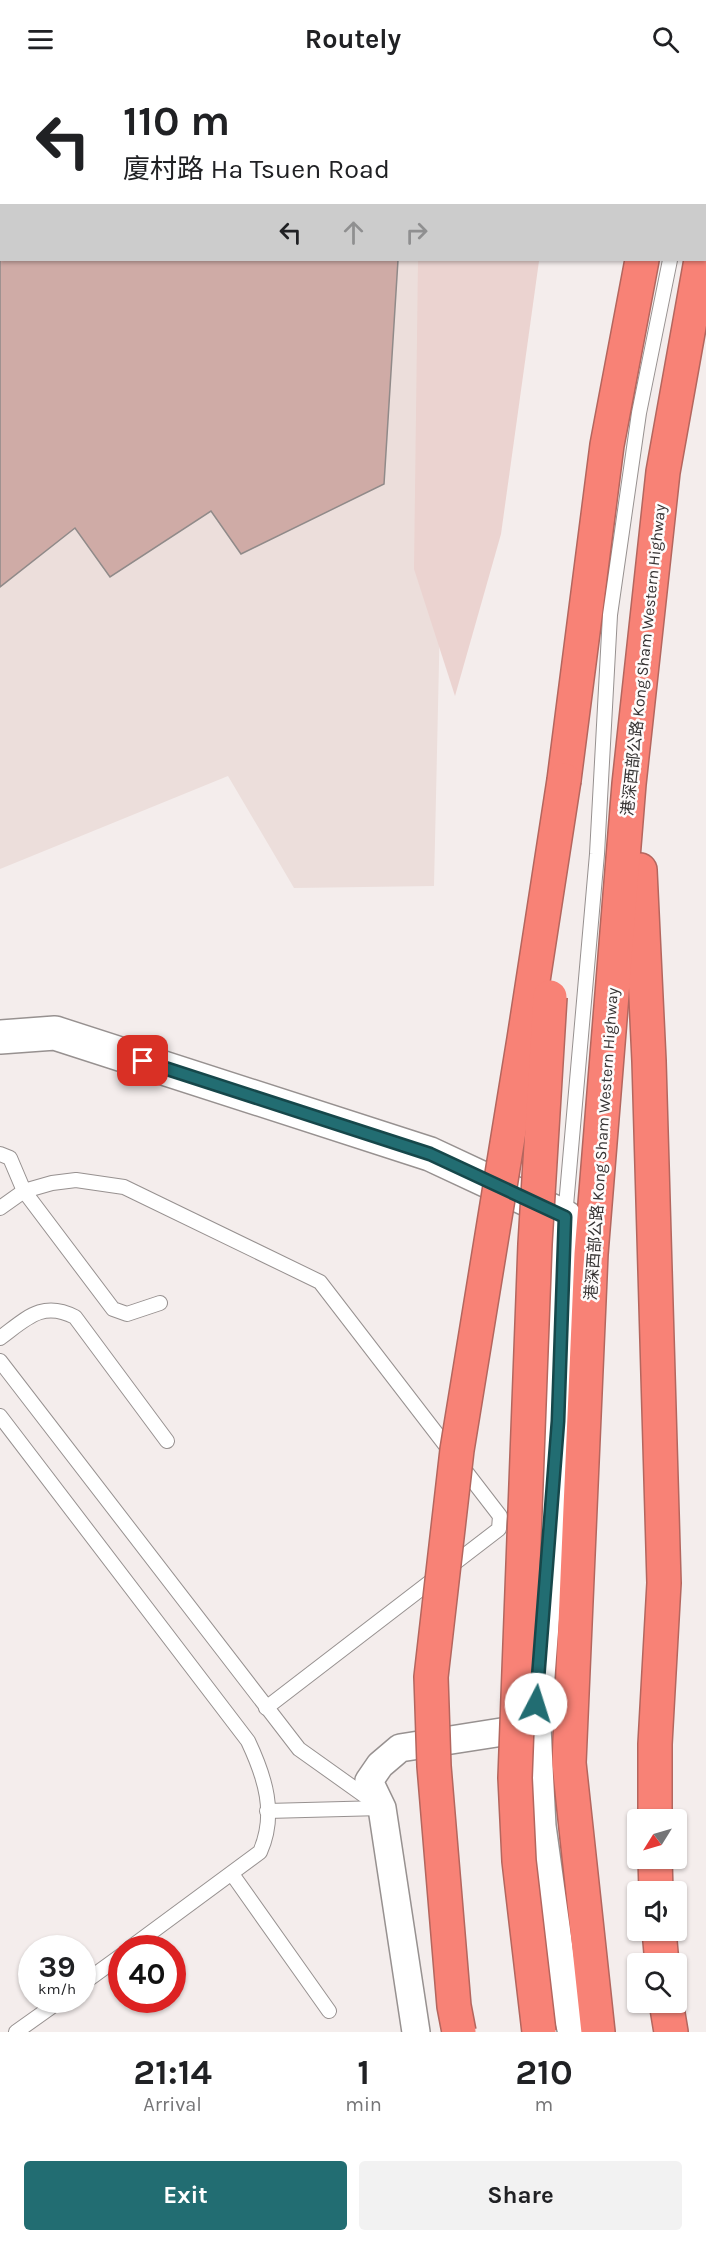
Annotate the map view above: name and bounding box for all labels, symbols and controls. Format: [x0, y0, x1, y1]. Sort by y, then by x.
icon: menu [24, 23, 57, 56]
text: Routely [305, 23, 401, 55]
icon: search [649, 23, 682, 56]
text: 110 m [123, 96, 230, 146]
icon: left [24, 102, 102, 180]
text: 廈村路 Ha Tsuen Road [123, 153, 390, 185]
icon: left [274, 216, 307, 249]
icon: ahead [337, 216, 370, 249]
icon: right [400, 216, 433, 249]
street label: 港深西部公路 Kong Sham Western Highway [618, 503, 669, 817]
street label: 港深西部公路 Kong Sham Western Highway [581, 986, 622, 1301]
pin [117, 1035, 168, 1086]
icon: arrive [126, 1044, 159, 1077]
position arrow [504, 1672, 568, 1736]
north arrow [627, 1809, 687, 1869]
map controls [627, 1809, 687, 2013]
button: sound [627, 1881, 687, 1941]
speed limit sign: 40 [108, 1935, 186, 2013]
text: 39 [39, 1949, 75, 1985]
button: search [627, 1953, 687, 2013]
text: km/h [38, 1980, 76, 1998]
text: 21:14 [133, 2051, 212, 2093]
text: 1 [357, 2051, 370, 2093]
text: 210 [515, 2051, 573, 2093]
text: Arrival [143, 2093, 202, 2116]
text: min [345, 2093, 382, 2116]
text: m [535, 2093, 553, 2116]
button: Exit [24, 2161, 347, 2230]
button: Share [359, 2161, 682, 2230]

